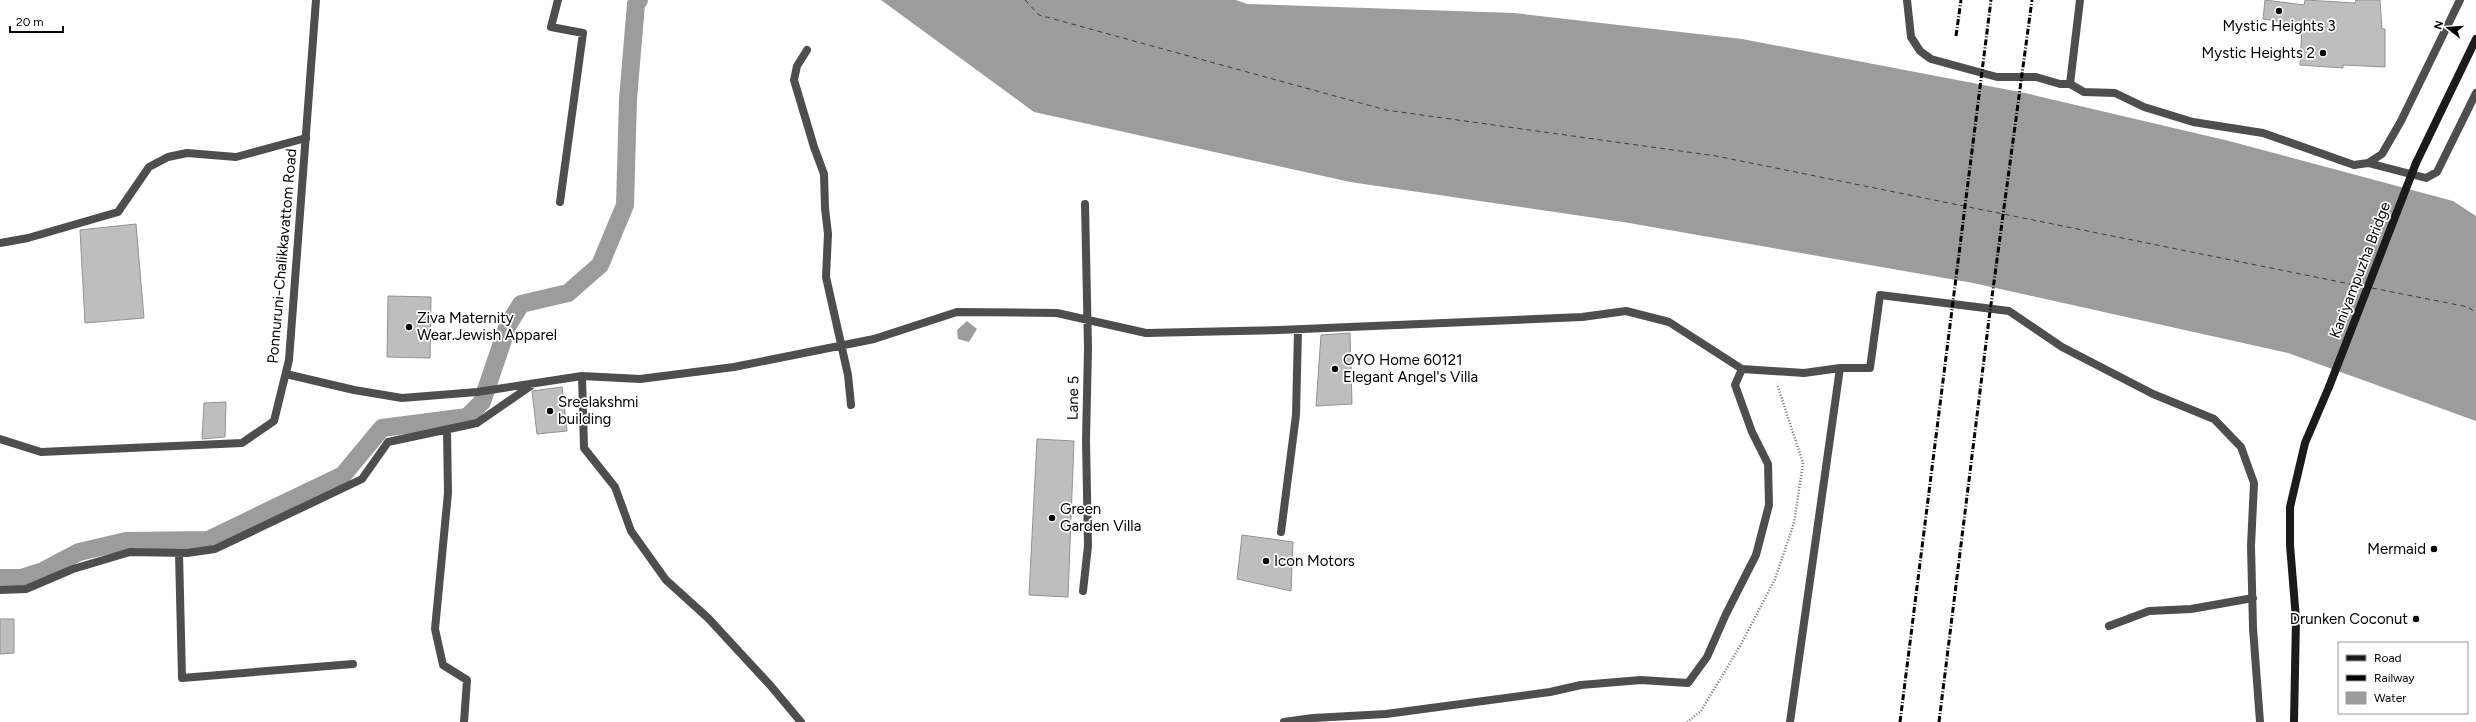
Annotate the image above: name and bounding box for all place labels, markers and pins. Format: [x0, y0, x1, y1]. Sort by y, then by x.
marker: Mystic Heights 3 [2274, 6, 2284, 16]
place label: Mystic Heights 3 [2222, 17, 2336, 35]
place label: Mystic Heights 2 [2202, 44, 2315, 62]
marker: Mystic Heights 2 [2318, 48, 2328, 58]
place label: Ziva Maternity Wear.Jewish Apparel [417, 309, 557, 344]
marker: Ziva Maternity Wear.Jewish Apparel [404, 322, 414, 332]
place label: OYO Home 60121 Elegant Angel's Villa [1343, 351, 1478, 386]
marker: OYO Home 60121 Elegant Angel's Villa [1330, 364, 1340, 374]
place label: Sreelakshmi building [558, 393, 639, 428]
marker: Sreelakshmi building [545, 406, 555, 416]
place label: Green Garden Villa [1060, 500, 1141, 535]
marker: Green Garden Villa [1047, 513, 1057, 523]
place label: Mermaid [2367, 540, 2426, 558]
marker: Mermaid [2429, 544, 2439, 554]
place label: Icon Motors [1274, 552, 1355, 570]
marker: Icon Motors [1261, 556, 1271, 566]
place label: Drunken Coconut [2290, 610, 2408, 628]
marker: Drunken Coconut [2411, 614, 2421, 624]

